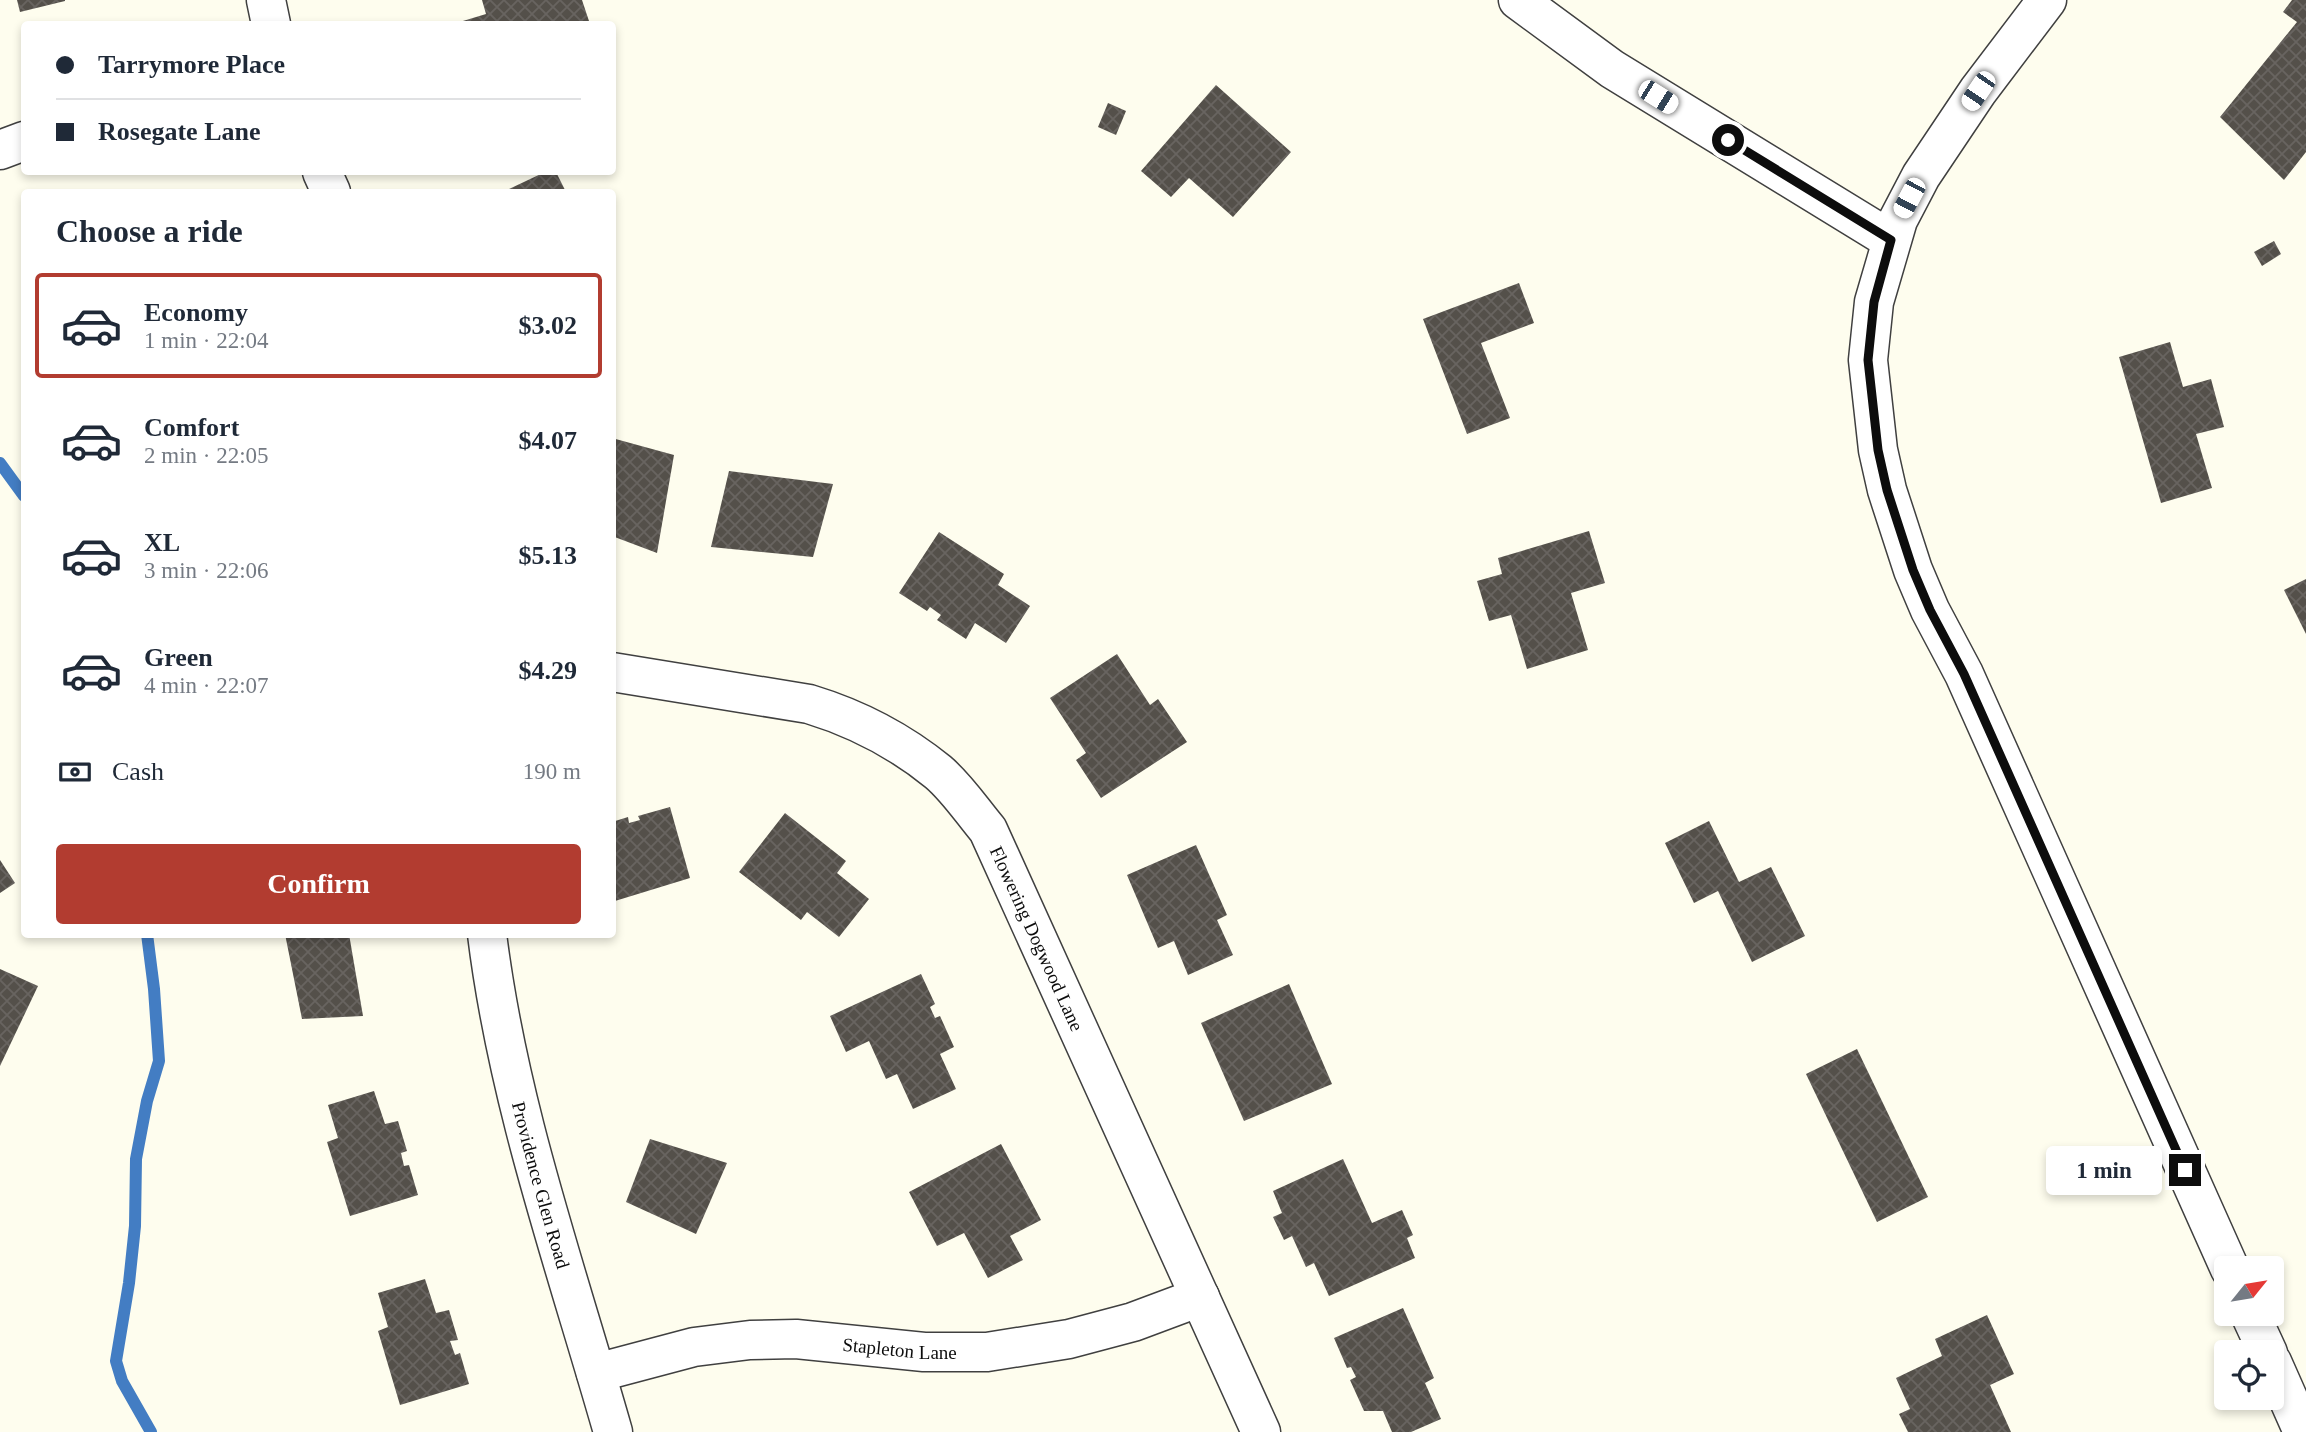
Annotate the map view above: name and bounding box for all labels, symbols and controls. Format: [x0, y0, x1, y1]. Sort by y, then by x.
text: Tarrymore Place [98, 50, 285, 79]
car [1958, 68, 1999, 114]
car [1635, 77, 1682, 117]
text: Rosegate Lane [98, 117, 260, 146]
route start [1712, 124, 1744, 156]
car [1890, 175, 1929, 221]
text: Choose a ride [56, 213, 243, 249]
icon: car [60, 294, 123, 357]
text: Economy [144, 298, 248, 327]
text: $3.02 [519, 311, 577, 340]
text: 1 min · 22:04 [144, 328, 269, 353]
icon: car [60, 409, 123, 472]
text: Comfort [144, 413, 239, 442]
text: $4.07 [519, 426, 577, 455]
text: 2 min · 22:05 [144, 443, 269, 468]
icon: car [60, 524, 123, 587]
text: XL [144, 528, 180, 557]
text: $5.13 [519, 541, 577, 570]
text: 3 min · 22:06 [144, 558, 269, 583]
icon: car [60, 639, 123, 702]
text: Green [144, 643, 213, 672]
text: $4.29 [519, 656, 577, 685]
text: 4 min · 22:07 [144, 673, 269, 698]
icon: cash [56, 753, 94, 791]
text: Cash [112, 757, 164, 786]
text: 190 m [523, 759, 581, 784]
street label: Flowering Dogwood Lane [986, 843, 1088, 1034]
button: Confirm [56, 844, 581, 924]
street label: Providence Glen Road [508, 1099, 574, 1271]
callout: 1 min [2045, 1146, 2160, 1194]
route end [2169, 1154, 2201, 1186]
text: 1 min [2076, 1158, 2132, 1183]
north arrow [2214, 1256, 2284, 1326]
map controls [2214, 1256, 2284, 1410]
street label: Stapleton Lane [842, 1333, 957, 1363]
button: locate [2214, 1340, 2284, 1410]

